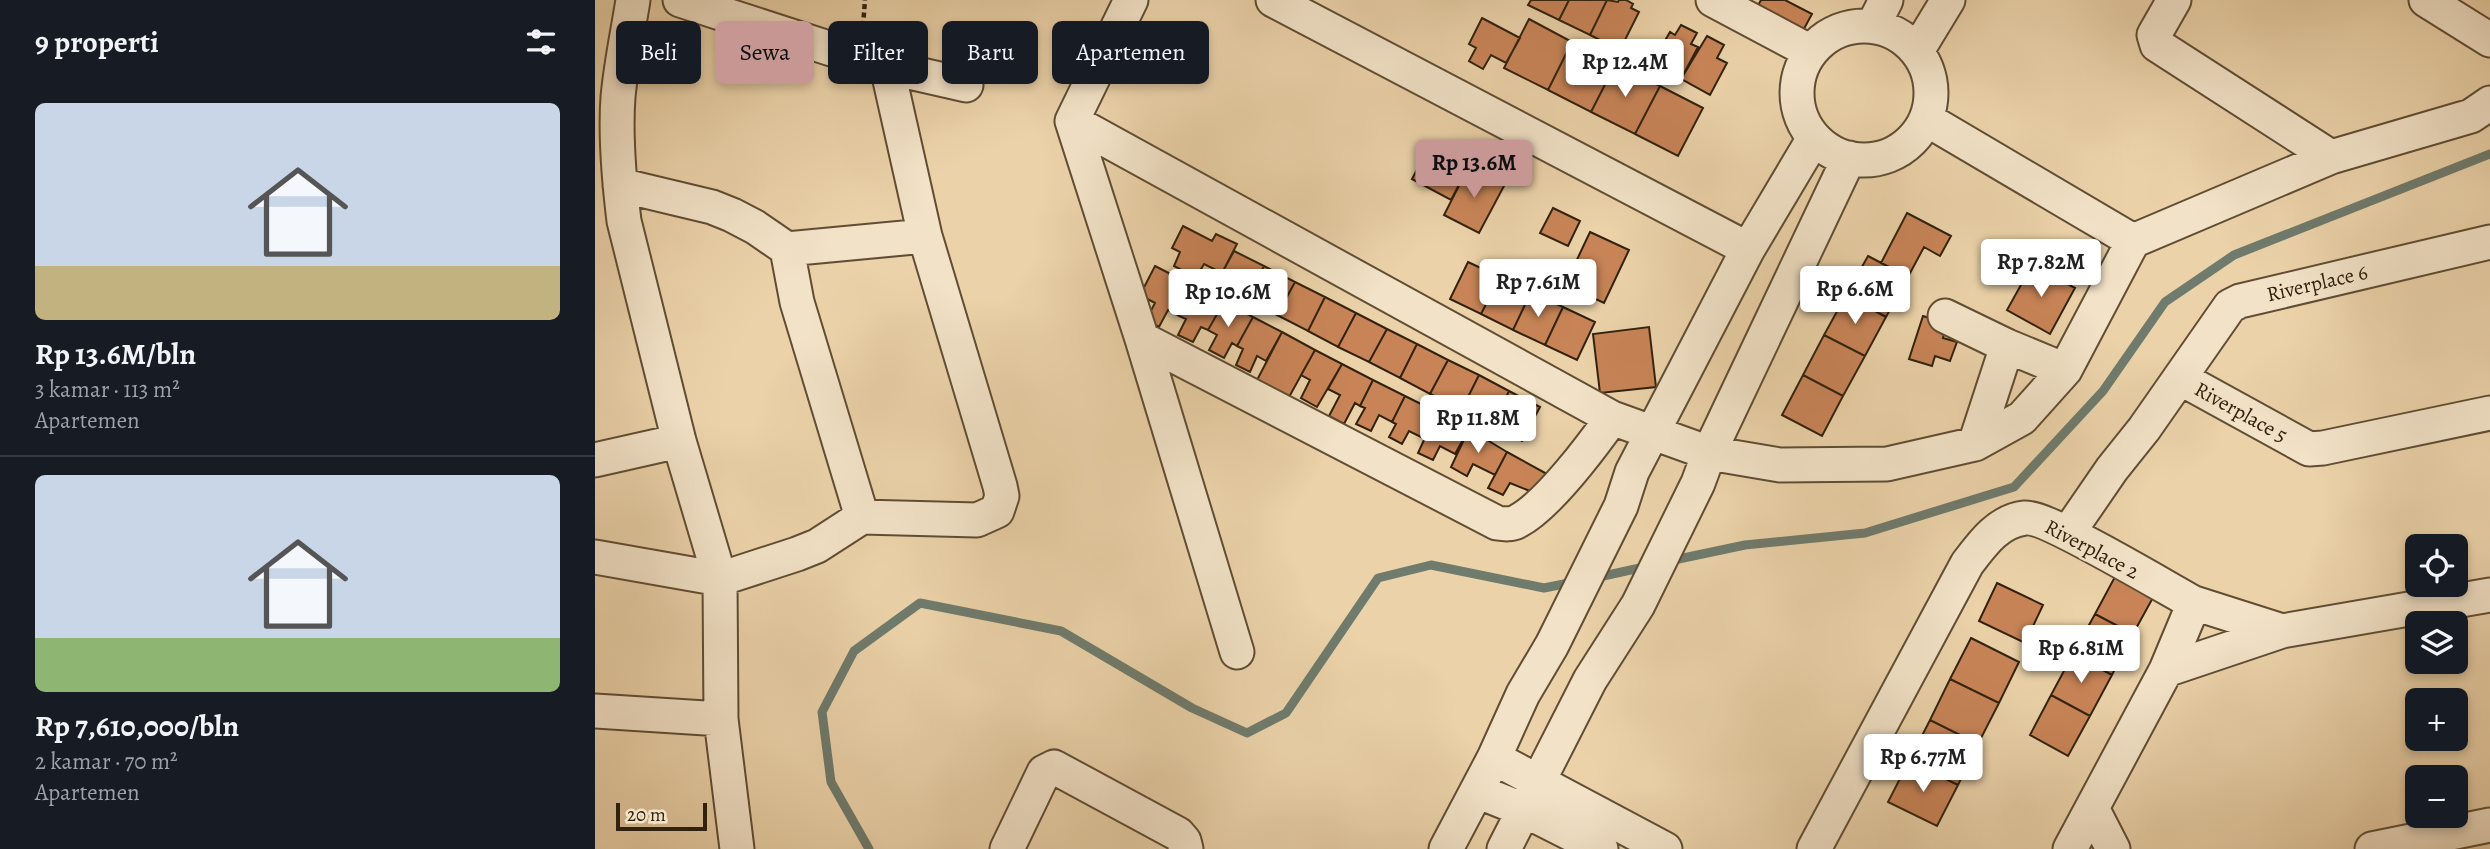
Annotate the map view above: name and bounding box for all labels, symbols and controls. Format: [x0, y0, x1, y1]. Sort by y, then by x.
chip: Beli [616, 21, 701, 84]
chip: Sewa [715, 21, 814, 84]
chip: Filter [828, 21, 928, 84]
chip: Baru [942, 21, 1038, 84]
chip: Apartemen [1052, 21, 1209, 84]
text: 9 properti [35, 22, 159, 62]
icon: filters [522, 23, 560, 61]
pin: Rp 12.4M [1553, 40, 1697, 99]
text: Rp 12.4M [1582, 46, 1668, 77]
pin: Rp 13.6M [1402, 140, 1546, 200]
text: Rp 13.6M [1431, 147, 1517, 178]
icon: home [235, 149, 361, 275]
pin: Rp 7.82M [1969, 240, 2113, 299]
text: Rp 7.82M [1997, 246, 2085, 277]
street label: Riverplace 6 [2264, 258, 2371, 308]
pin: Rp 7.61M [1466, 260, 1610, 319]
text: Rp 7.61M [1495, 266, 1581, 297]
pin: Rp 6.6M [1790, 266, 1920, 326]
pin: Rp 10.6M [1156, 270, 1300, 329]
text: Rp 6.6M [1816, 273, 1894, 304]
text: Rp 10.6M [1185, 276, 1271, 307]
text: Rp 13.6M/bln [35, 334, 196, 374]
text: 3 kamar · 113 m² [35, 374, 180, 405]
street label: Riverplace 5 [2190, 375, 2292, 449]
pin: Rp 11.8M [1406, 396, 1550, 455]
text: Rp 11.8M [1436, 402, 1520, 433]
text: Apartemen [35, 405, 140, 436]
street label: Riverplace 2 [2040, 512, 2144, 586]
icon: home [235, 521, 361, 647]
map controls [2405, 534, 2468, 828]
button: locate [2405, 534, 2468, 597]
button: layers [2405, 611, 2468, 674]
pin: Rp 6.81M [2009, 626, 2153, 685]
text: Rp 6.81M [2038, 632, 2124, 663]
button: + [2405, 688, 2468, 751]
text: Rp 7,610,000/bln [35, 706, 239, 746]
pin: Rp 6.77M [1851, 734, 1995, 794]
text: Rp 6.77M [1880, 741, 1966, 772]
text: 2 kamar · 70 m² [35, 746, 178, 777]
button: − [2405, 765, 2468, 828]
text: Apartemen [35, 777, 140, 808]
scale bar [616, 800, 707, 832]
text: 20 m [627, 802, 666, 828]

